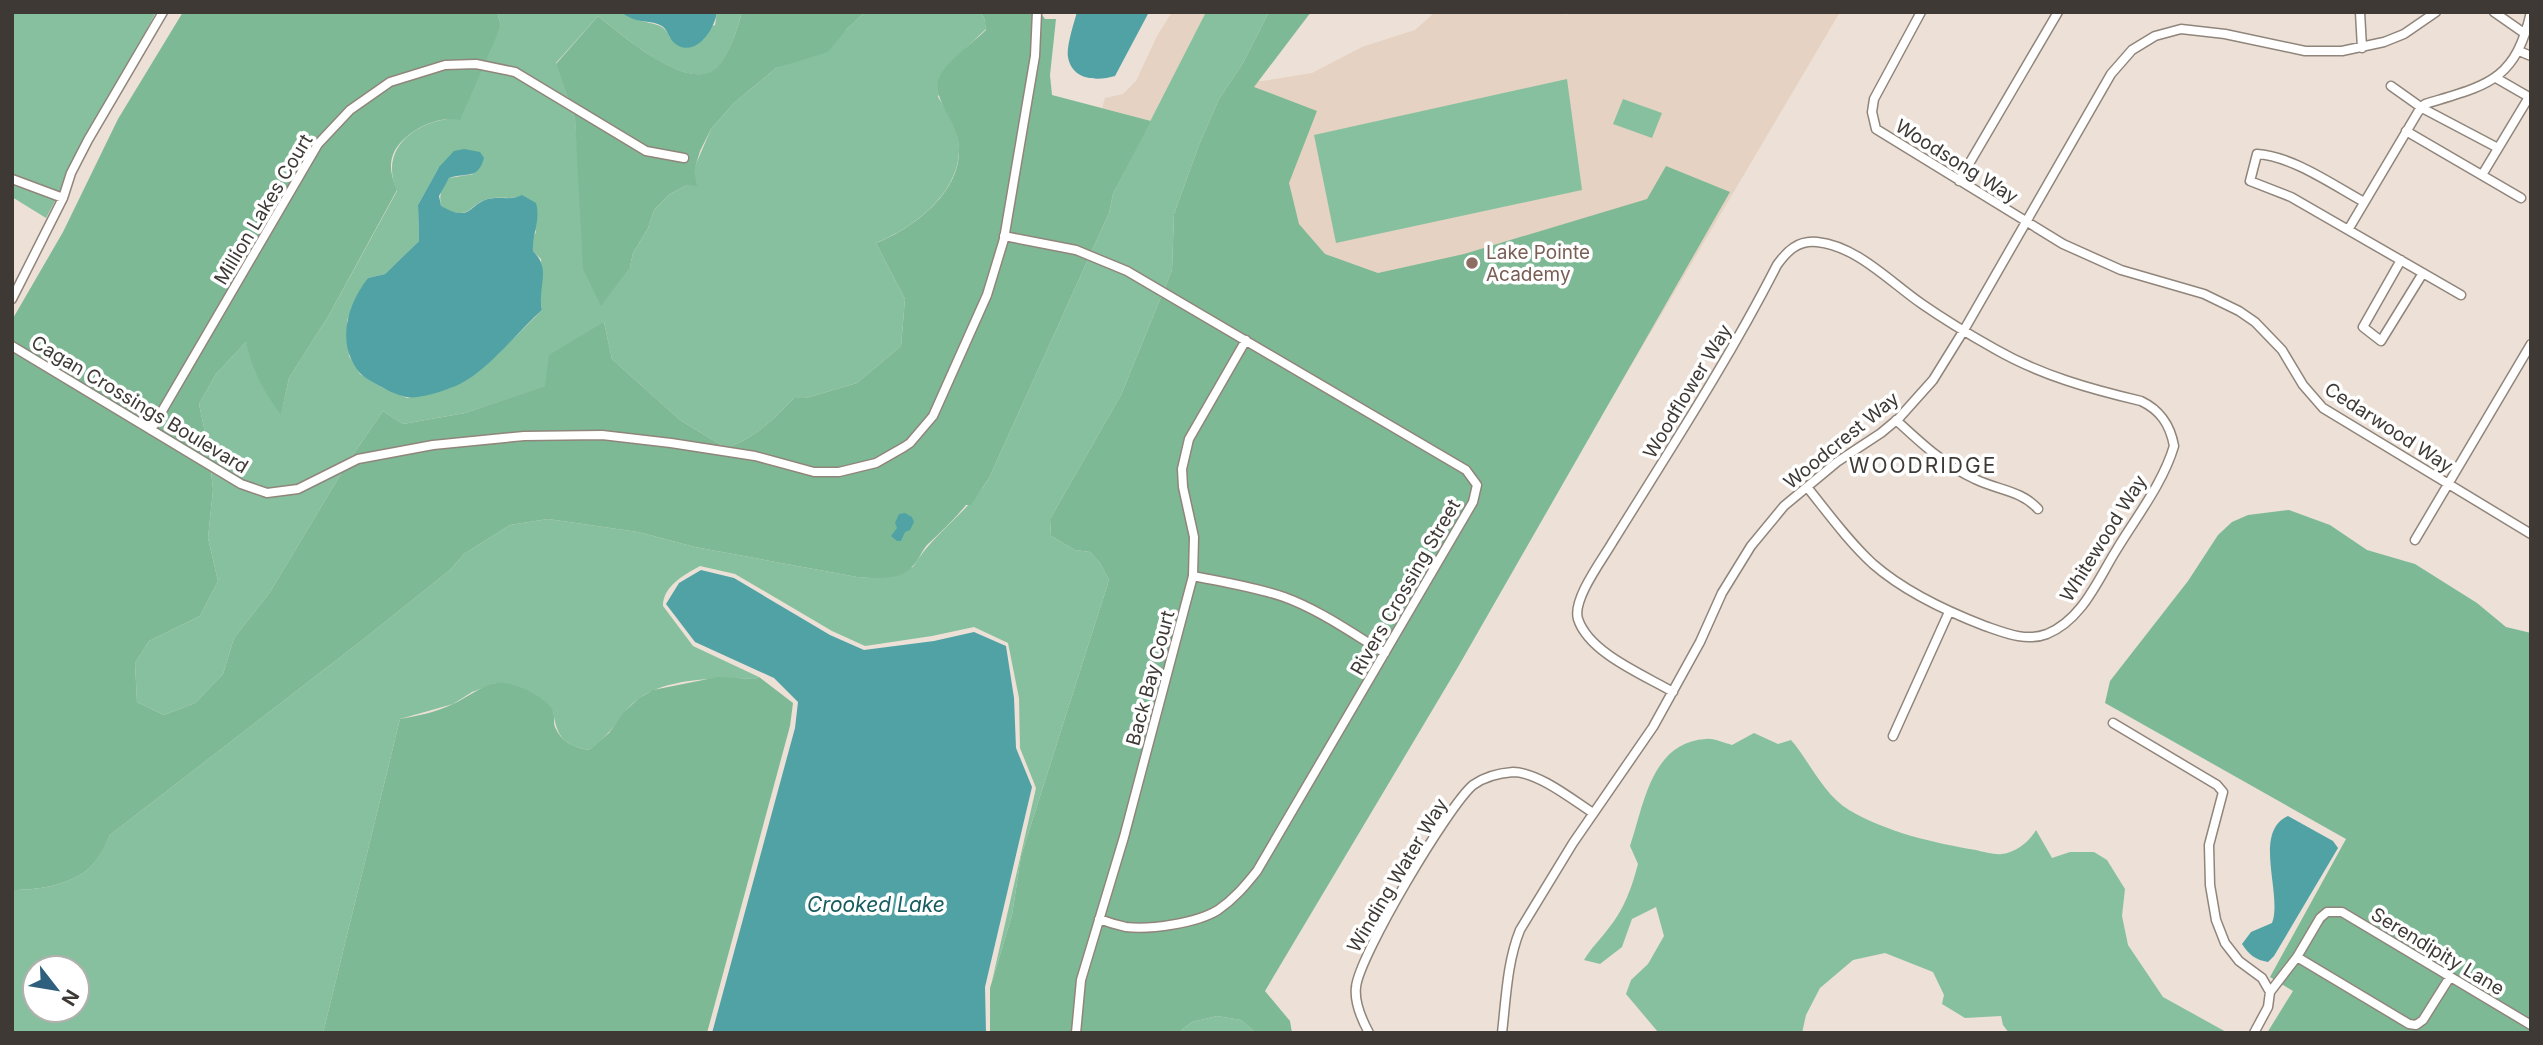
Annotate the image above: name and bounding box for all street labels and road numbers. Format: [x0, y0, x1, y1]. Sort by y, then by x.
street label: Woodsong Way [1891, 114, 2023, 209]
street label: Million Lakes Court [209, 130, 317, 289]
street label: Woodflower Way [1638, 320, 1737, 463]
street label: Cagan Crossings Boulevard [27, 331, 252, 478]
street label: Cedarwood Way [2320, 377, 2457, 478]
street label: Woodcrest Way [1779, 387, 1904, 494]
street label: Whitewood Way [2055, 470, 2152, 606]
street label: Rivers Crossing Street [1346, 495, 1465, 679]
street label: Back Bay Court [1121, 608, 1180, 748]
street label: Winding Water Way [1342, 794, 1453, 957]
street label: Serendipity Lane [2367, 903, 2508, 1000]

